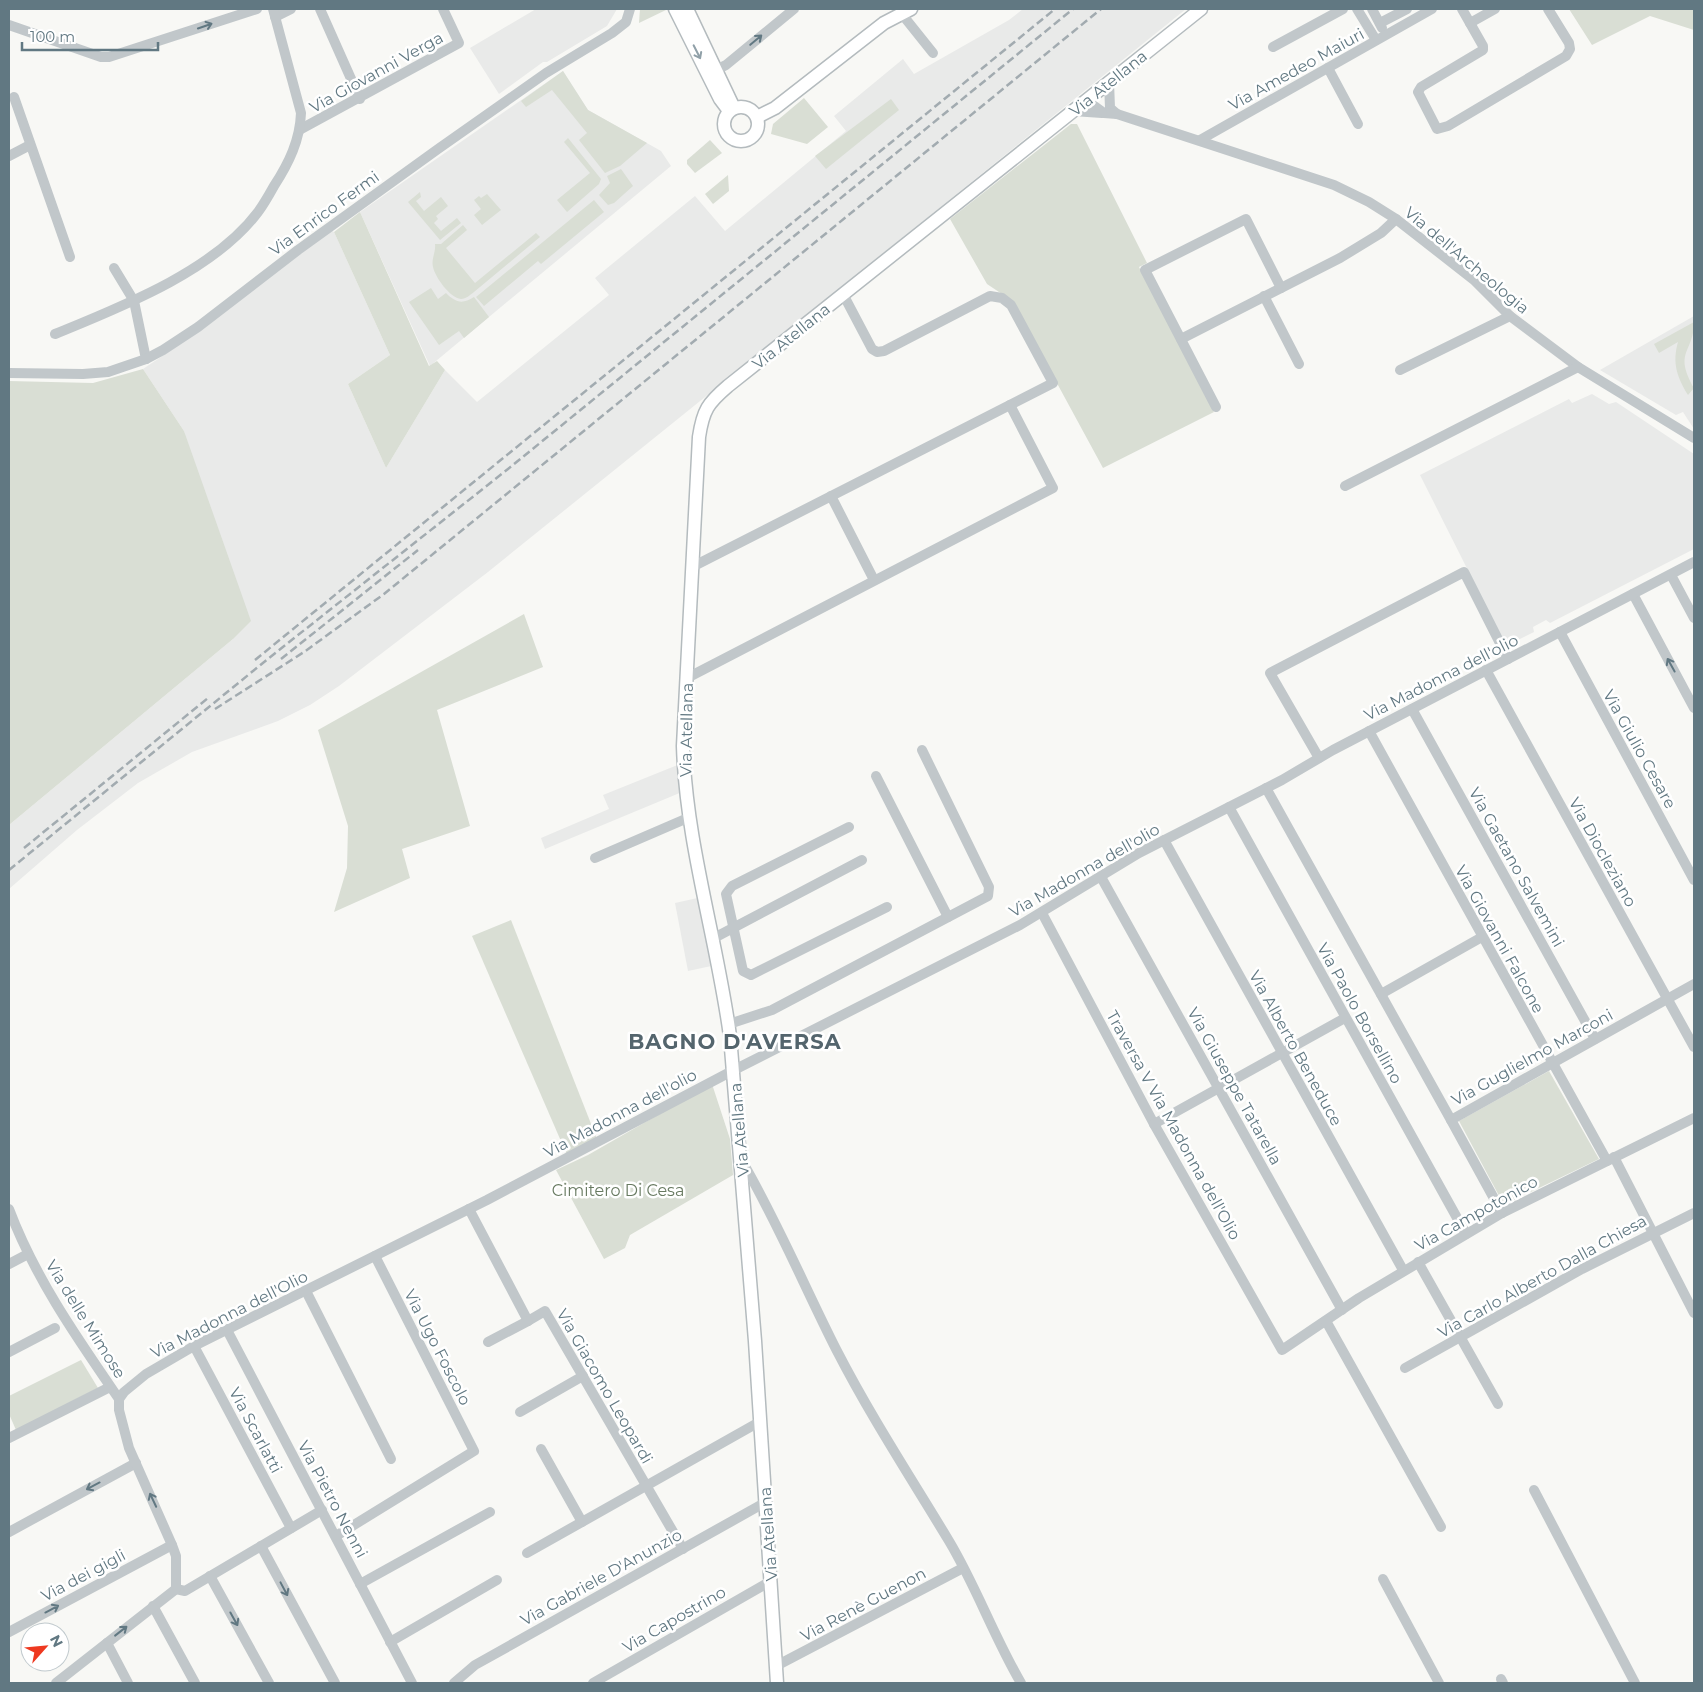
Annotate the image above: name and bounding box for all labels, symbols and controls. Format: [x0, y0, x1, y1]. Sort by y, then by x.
scale bar [22, 20, 159, 52]
one-way arrow [197, 21, 213, 31]
street label: Via Amedeo Maiuri [1225, 24, 1367, 115]
text: 100 m [30, 27, 75, 46]
street label: Via Giovanni Verga [306, 28, 446, 117]
one-way arrow [750, 34, 763, 45]
one-way arrow [693, 44, 702, 59]
street label: Via Atellana [1066, 46, 1151, 120]
street label: Via Enrico Fermi [266, 167, 383, 260]
street label: Via dell'Archeologia [1401, 203, 1533, 318]
street label: Via Atellana [749, 299, 834, 373]
street label: Via Madonna dell'olio [1361, 630, 1521, 725]
one-way arrow [1666, 658, 1675, 673]
street label: Via Atellana [676, 683, 697, 777]
street label: Via Giulio Cesare [1599, 687, 1680, 812]
street label: Via Gaetano Salvemini [1465, 784, 1568, 950]
street label: Via Diocleziano [1565, 794, 1640, 910]
street label: Via Madonna dell'olio [1006, 820, 1163, 921]
street label: Via Giovanni Falcone [1451, 862, 1548, 1017]
street label: Via Paolo Borsellino [1313, 940, 1406, 1087]
street label: Via Alberto Beneduce [1245, 967, 1346, 1129]
street label: Via Giuseppe Tatarella [1183, 1004, 1286, 1168]
street label: Via Guglielmo Marconi [1448, 1005, 1616, 1110]
street label: Traversa V Via Madonna dell'Olio [1102, 1007, 1245, 1243]
district label: BAGNO D'AVERSA [628, 1029, 842, 1054]
street label: Via Madonna dell'olio [541, 1065, 700, 1162]
street label: Via Atellana [726, 1082, 753, 1178]
street label: Via Campotonico [1411, 1172, 1541, 1255]
park label: Cimitero Di Cesa [552, 1181, 684, 1200]
street label: Via Carlo Alberto Dalla Chiesa [1434, 1211, 1650, 1342]
street label: Via delle Mimose [42, 1257, 130, 1382]
street label: Via Madonna dell'Olio [147, 1267, 311, 1362]
street label: Via Ugo Foscolo [400, 1286, 475, 1408]
street label: Via Giacomo Leopardi [552, 1305, 657, 1467]
street label: Via Scarlatti [225, 1384, 286, 1476]
street label: Via Pietro Nenni [294, 1437, 371, 1561]
one-way arrow [86, 1482, 101, 1492]
street label: Via Atellana [756, 1486, 781, 1582]
one-way arrow [147, 1493, 157, 1508]
street label: Via Gabriele D'Anunzio [517, 1525, 685, 1630]
street label: Via dei gigli [38, 1545, 129, 1606]
street label: Via Renè Guenon [797, 1563, 929, 1646]
one-way arrow [279, 1581, 289, 1596]
street label: Via Capostrino [619, 1582, 729, 1657]
one-way arrow [44, 1604, 59, 1613]
one-way arrow [229, 1611, 239, 1625]
north arrow [20, 1622, 70, 1672]
one-way arrow [115, 1626, 128, 1637]
text: N [46, 1632, 67, 1650]

